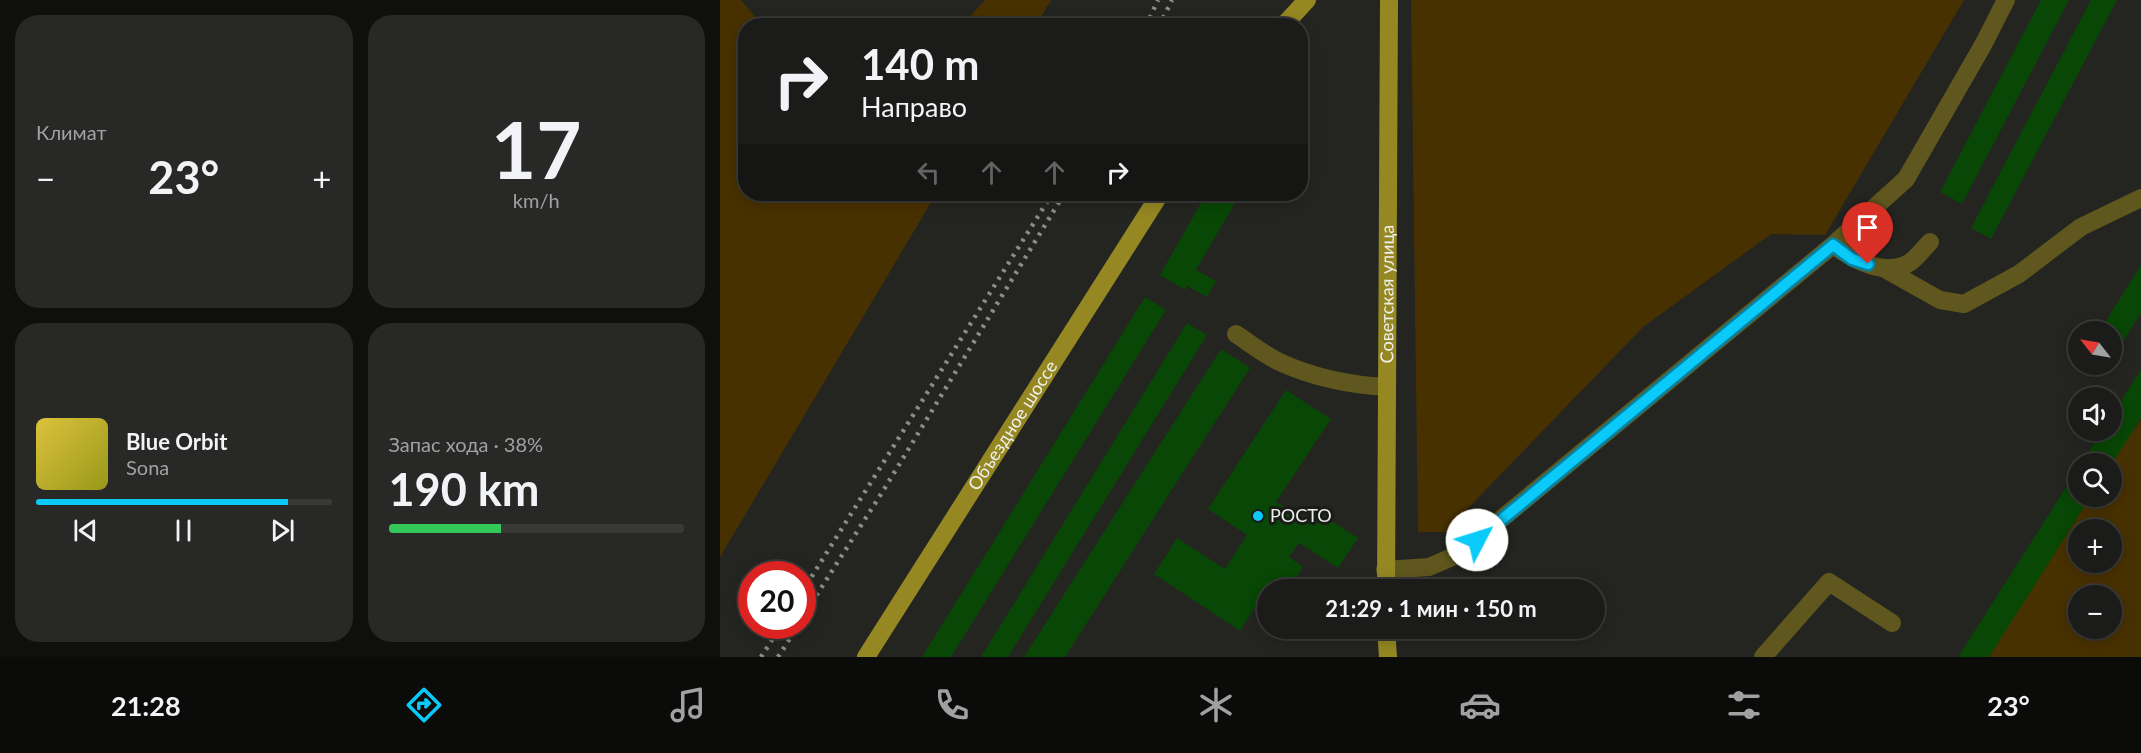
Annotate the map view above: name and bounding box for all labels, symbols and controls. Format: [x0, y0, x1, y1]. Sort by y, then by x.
text: 140 m [861, 39, 979, 89]
icon: right [762, 42, 840, 120]
text: Направо [861, 90, 967, 123]
text: 17 [491, 102, 581, 196]
text: Климат [36, 120, 107, 144]
text: 23° [148, 150, 219, 204]
icon: left [912, 156, 945, 189]
icon: ahead [975, 156, 1008, 189]
icon: ahead [1038, 156, 1071, 189]
icon: right [1101, 156, 1134, 189]
text: − [36, 158, 55, 198]
text: + [312, 158, 332, 198]
text: km/h [513, 188, 560, 212]
pin [1842, 202, 1893, 264]
icon: arrive [1851, 211, 1884, 244]
street label: Советская улица [1375, 225, 1398, 363]
north arrow [2068, 321, 2122, 375]
map controls [2068, 321, 2122, 639]
street label: Объездное шоссе [963, 356, 1061, 494]
button: sound [2068, 387, 2122, 441]
text: Blue Orbit [126, 428, 227, 455]
text: Запас хода · 38% [389, 432, 543, 456]
button: search [2068, 453, 2122, 507]
text: Sona [126, 455, 169, 479]
text: 190 km [389, 462, 539, 516]
place label: РОСТО [1270, 504, 1332, 526]
position arrow [1445, 508, 1509, 572]
marker: РОСТО [1251, 509, 1265, 523]
icon: previous [69, 514, 102, 547]
icon: pause [167, 514, 200, 547]
icon: next [266, 514, 299, 547]
button: + [2068, 519, 2122, 573]
speed limit sign: 20 [738, 561, 816, 639]
button: − [2068, 585, 2122, 639]
text: 21:29 · 1 мин · 150 m [1325, 595, 1537, 622]
icon: directions [403, 684, 445, 726]
icon: music [667, 684, 709, 726]
icon: phone [931, 684, 973, 726]
icon: climate [1195, 684, 1237, 726]
icon: car [1459, 684, 1501, 726]
icon: filters [1723, 684, 1765, 726]
text: 21:28 [111, 689, 181, 722]
text: 23° [1987, 689, 2030, 722]

